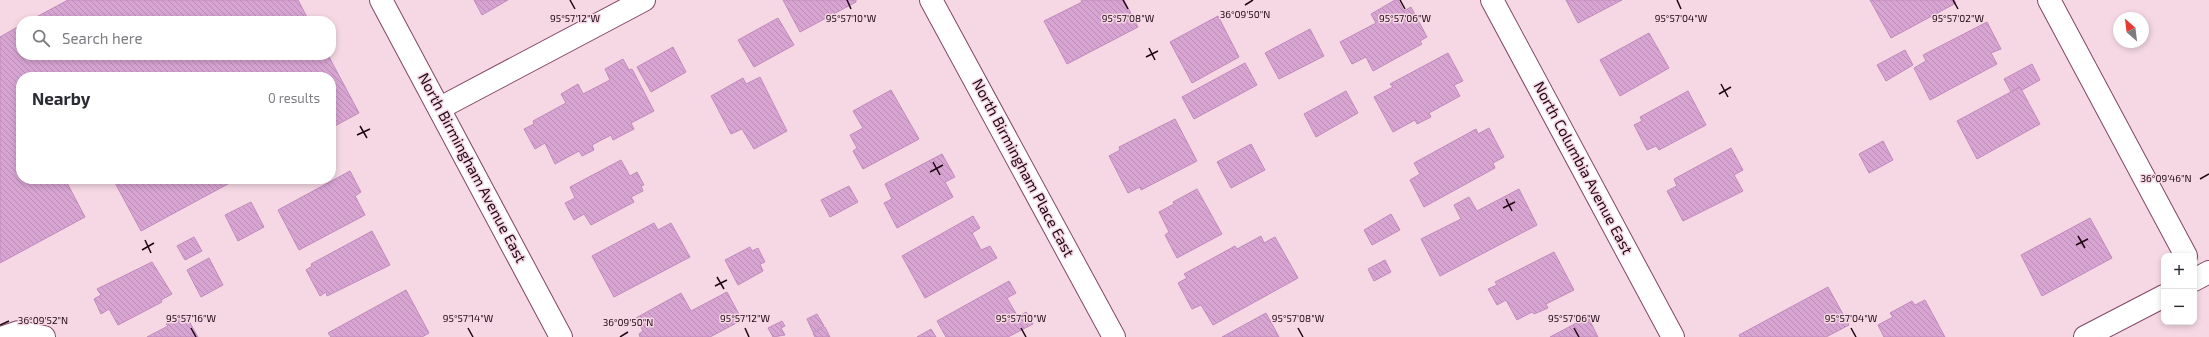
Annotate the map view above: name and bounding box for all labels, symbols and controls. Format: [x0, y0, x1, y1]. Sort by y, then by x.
text: 36°09'50"N [1220, 8, 1270, 20]
text: 95°57'12"W [550, 12, 600, 24]
text: 95°57'10"W [826, 12, 877, 24]
text: 95°57'08"W [1102, 12, 1155, 24]
text: 95°57'06"W [1379, 12, 1432, 24]
text: 95°57'04"W [1655, 12, 1708, 24]
text: 95°57'02"W [1932, 12, 1984, 24]
north arrow [2113, 12, 2149, 48]
search box [16, 16, 336, 60]
icon: search [30, 27, 52, 49]
text: Search here [62, 29, 143, 47]
street label: North Birmingham Avenue East [415, 69, 531, 266]
street label: North Birmingham Place East [969, 75, 1079, 260]
street label: North Columbia Avenue East [1531, 78, 1637, 257]
text: Nearby [32, 88, 90, 108]
text: 0 results [268, 90, 320, 106]
text: 36°09'46"N [2141, 172, 2192, 184]
map controls [2161, 253, 2197, 325]
button: + [2161, 253, 2197, 289]
button: − [2161, 289, 2197, 325]
text: 95°57'16"W [166, 312, 217, 324]
text: 95°57'14"W [443, 312, 494, 324]
text: 95°57'12"W [720, 312, 770, 324]
text: 95°57'10"W [996, 312, 1047, 324]
text: 95°57'08"W [1272, 312, 1325, 324]
text: 95°57'06"W [1548, 312, 1601, 324]
text: 95°57'04"W [1825, 312, 1878, 324]
text: 36°09'52"N [18, 314, 68, 326]
text: 36°09'50"N [603, 316, 653, 328]

